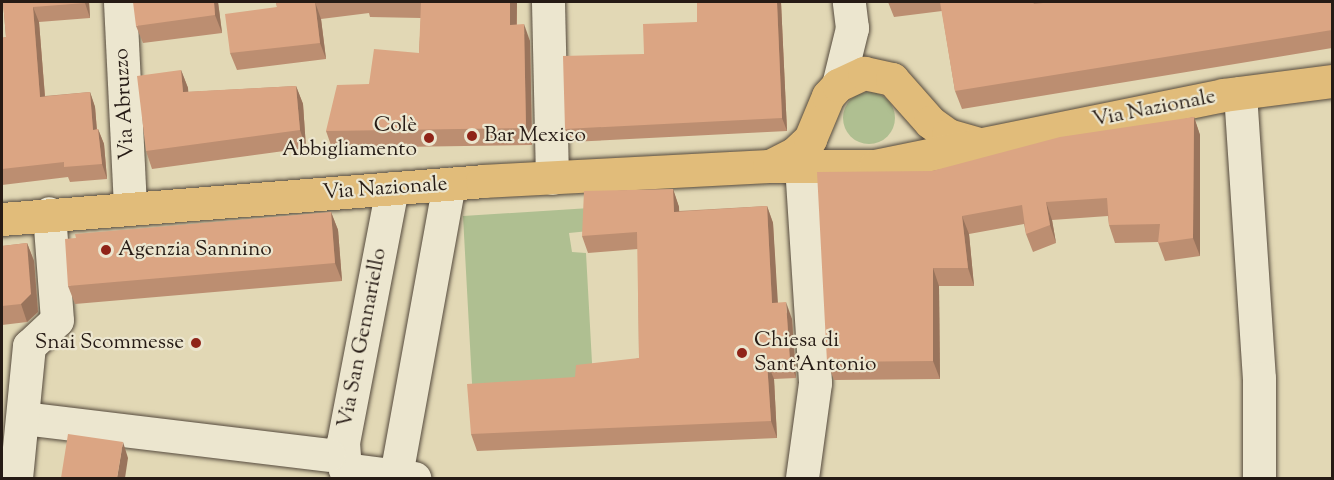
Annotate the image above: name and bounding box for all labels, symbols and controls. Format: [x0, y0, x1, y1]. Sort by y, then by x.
street label: Via Abruzzo [109, 48, 141, 160]
street label: Via Nazionale [1090, 85, 1218, 133]
place label: Colè Abbigliamento [282, 113, 417, 163]
place label: Bar Mexico [484, 123, 586, 149]
marker: Bar Mexico [465, 129, 479, 143]
marker: Colè Abbigliamento [422, 131, 436, 145]
street label: Via Nazionale [322, 172, 448, 206]
place label: Agenzia Sannino [118, 237, 272, 263]
marker: Agenzia Sannino [99, 243, 113, 257]
street label: Via San Gennariello [333, 246, 393, 430]
place label: Chiesa di Sant'Antonio [754, 328, 876, 378]
place label: Snai Scommesse [35, 330, 184, 356]
marker: Snai Scommesse [189, 336, 203, 350]
marker: Chiesa di Sant'Antonio [735, 346, 749, 360]

